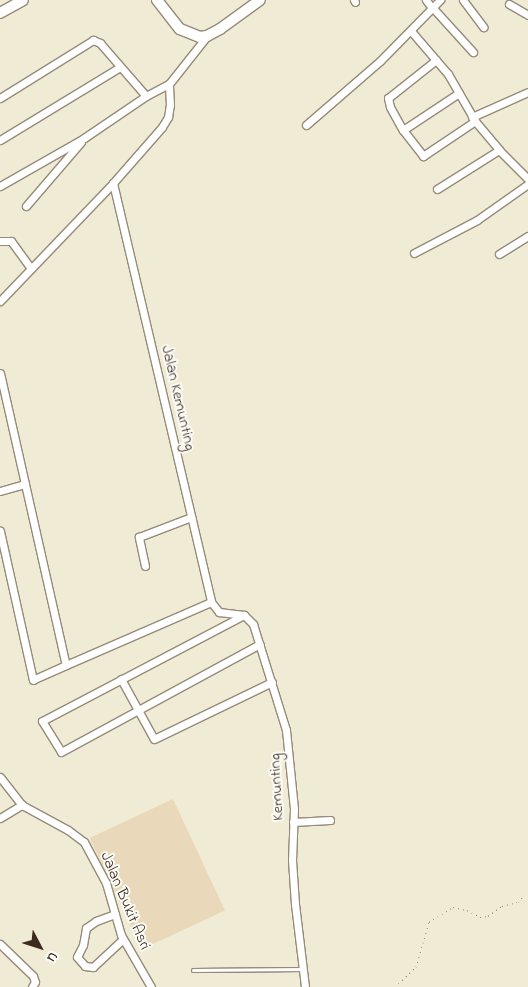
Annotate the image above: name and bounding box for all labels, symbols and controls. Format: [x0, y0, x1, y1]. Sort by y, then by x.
street label: Jalan Kemunting [157, 344, 199, 452]
street label: Kemunting [266, 753, 288, 821]
street label: Jalan Bukit Asri [96, 849, 154, 953]
north arrow [15, 922, 65, 972]
text: U [41, 947, 63, 967]

